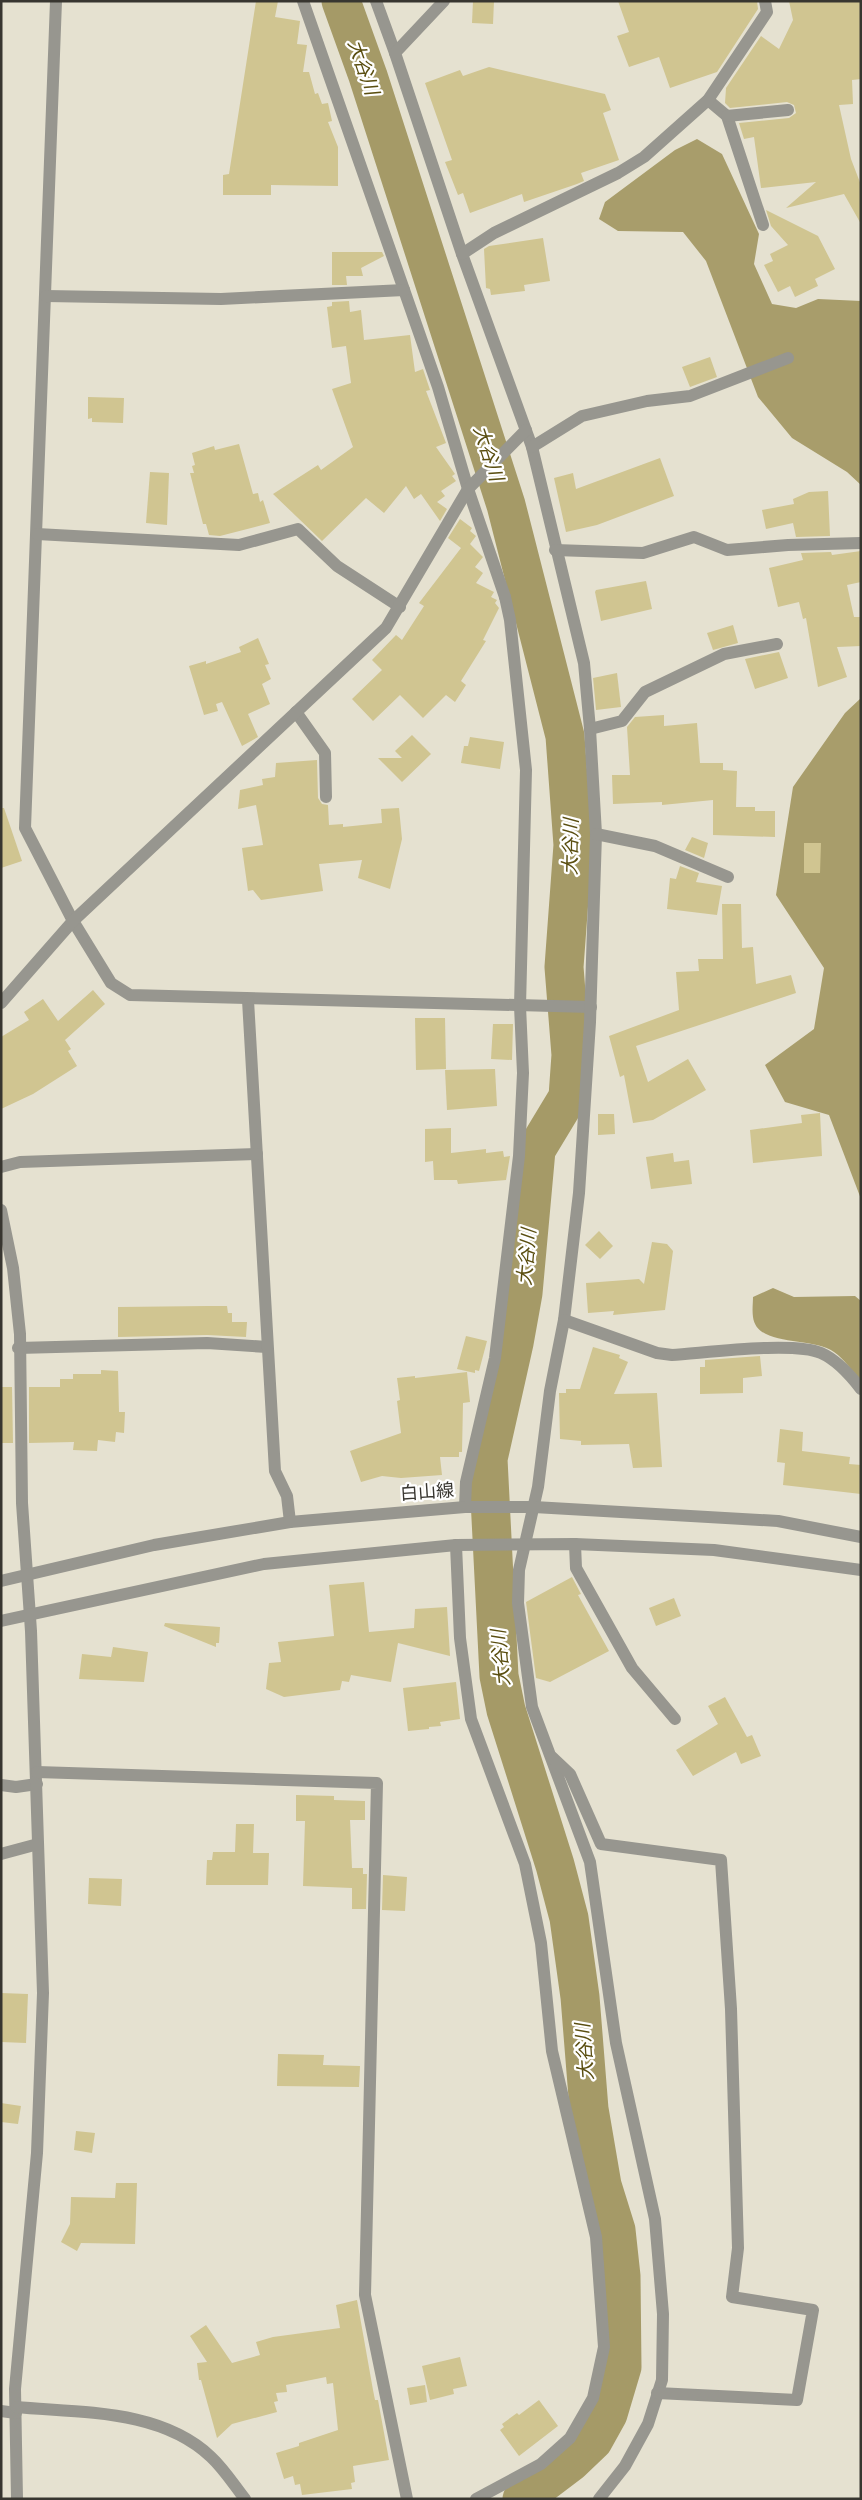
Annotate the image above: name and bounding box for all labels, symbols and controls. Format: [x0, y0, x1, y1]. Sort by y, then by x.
water label: 大谷川 [343, 36, 384, 100]
water label: 大谷川 [469, 422, 509, 486]
water label: 大谷川 [559, 816, 583, 876]
water label: 大谷川 [513, 1226, 541, 1286]
street label: 白山線 [399, 1479, 455, 1505]
water label: 大谷川 [486, 1627, 514, 1687]
water label: 大谷川 [571, 2021, 598, 2081]

